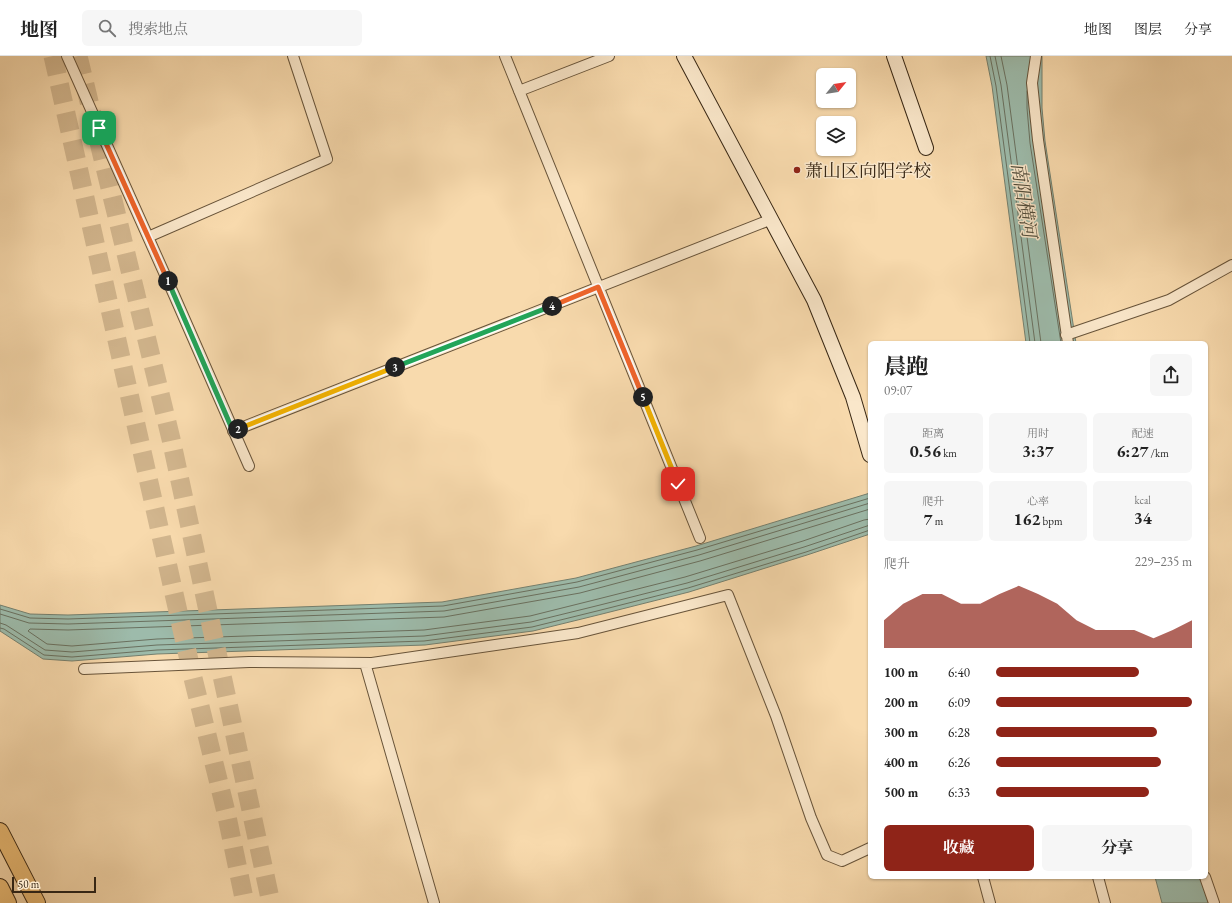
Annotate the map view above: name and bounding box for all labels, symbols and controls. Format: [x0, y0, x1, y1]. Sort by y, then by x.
search box [82, 10, 362, 46]
text: 地图 [20, 17, 58, 42]
icon: search [96, 17, 118, 39]
text: 搜索地点 [128, 19, 188, 38]
text: 地图 [1084, 20, 1112, 38]
text: 图层 [1134, 20, 1162, 38]
text: 分享 [1184, 20, 1212, 38]
north arrow [816, 68, 856, 108]
map controls [816, 68, 856, 156]
pin [82, 111, 116, 145]
button: layers [816, 116, 856, 156]
icon: arrive [88, 117, 110, 139]
place label: 萧山区向阳学校 [805, 159, 931, 182]
water label: 南阳横河 [1006, 161, 1043, 242]
marker: 萧山区向阳学校 [792, 165, 802, 175]
pin: 1 [158, 271, 178, 291]
text: 1 [165, 274, 171, 288]
pin: 4 [542, 296, 562, 316]
text: 4 [549, 299, 555, 313]
text: 晨跑 [884, 352, 928, 381]
button: share [1150, 354, 1192, 396]
pin: 3 [385, 357, 405, 377]
text: 3 [392, 360, 398, 374]
text: 09:07 [884, 382, 912, 399]
pin: 5 [633, 387, 653, 407]
text: 5 [640, 390, 646, 404]
pin: 2 [228, 419, 248, 439]
text: 2 [235, 422, 241, 436]
text: 距离 [922, 426, 944, 440]
text: 用时 [1027, 426, 1049, 440]
text: 配速 [1132, 426, 1154, 440]
text: 0.56 [910, 440, 941, 462]
text: 3:37 [1022, 440, 1054, 462]
text: 6:27 [1117, 440, 1148, 462]
text: km [941, 446, 957, 460]
text: /km [1148, 446, 1169, 460]
pin [661, 467, 695, 501]
icon: check [667, 473, 689, 495]
text: kcal [1134, 493, 1151, 507]
text: 爬升 [922, 494, 944, 508]
text: 心率 [1027, 494, 1049, 508]
text: 34 [1134, 507, 1152, 529]
text: 7 [923, 508, 932, 530]
text: 162 [1013, 508, 1040, 530]
text: m [932, 514, 943, 528]
text: bpm [1040, 514, 1063, 528]
text: 229–235 m [1135, 553, 1192, 570]
text: 爬升 [884, 555, 910, 572]
text: 100 m [884, 664, 918, 681]
text: 6:40 [948, 664, 970, 681]
text: 200 m [884, 694, 918, 711]
text: 6:09 [948, 694, 970, 711]
text: 300 m [884, 724, 918, 741]
text: 6:28 [948, 724, 970, 741]
text: 400 m [884, 754, 918, 771]
text: 6:26 [948, 754, 970, 771]
text: 500 m [884, 784, 918, 801]
text: 6:33 [948, 784, 970, 801]
button: 收藏 [884, 825, 1034, 871]
button: 分享 [1042, 825, 1192, 871]
scale bar [12, 875, 96, 894]
text: 50 m [18, 877, 39, 891]

